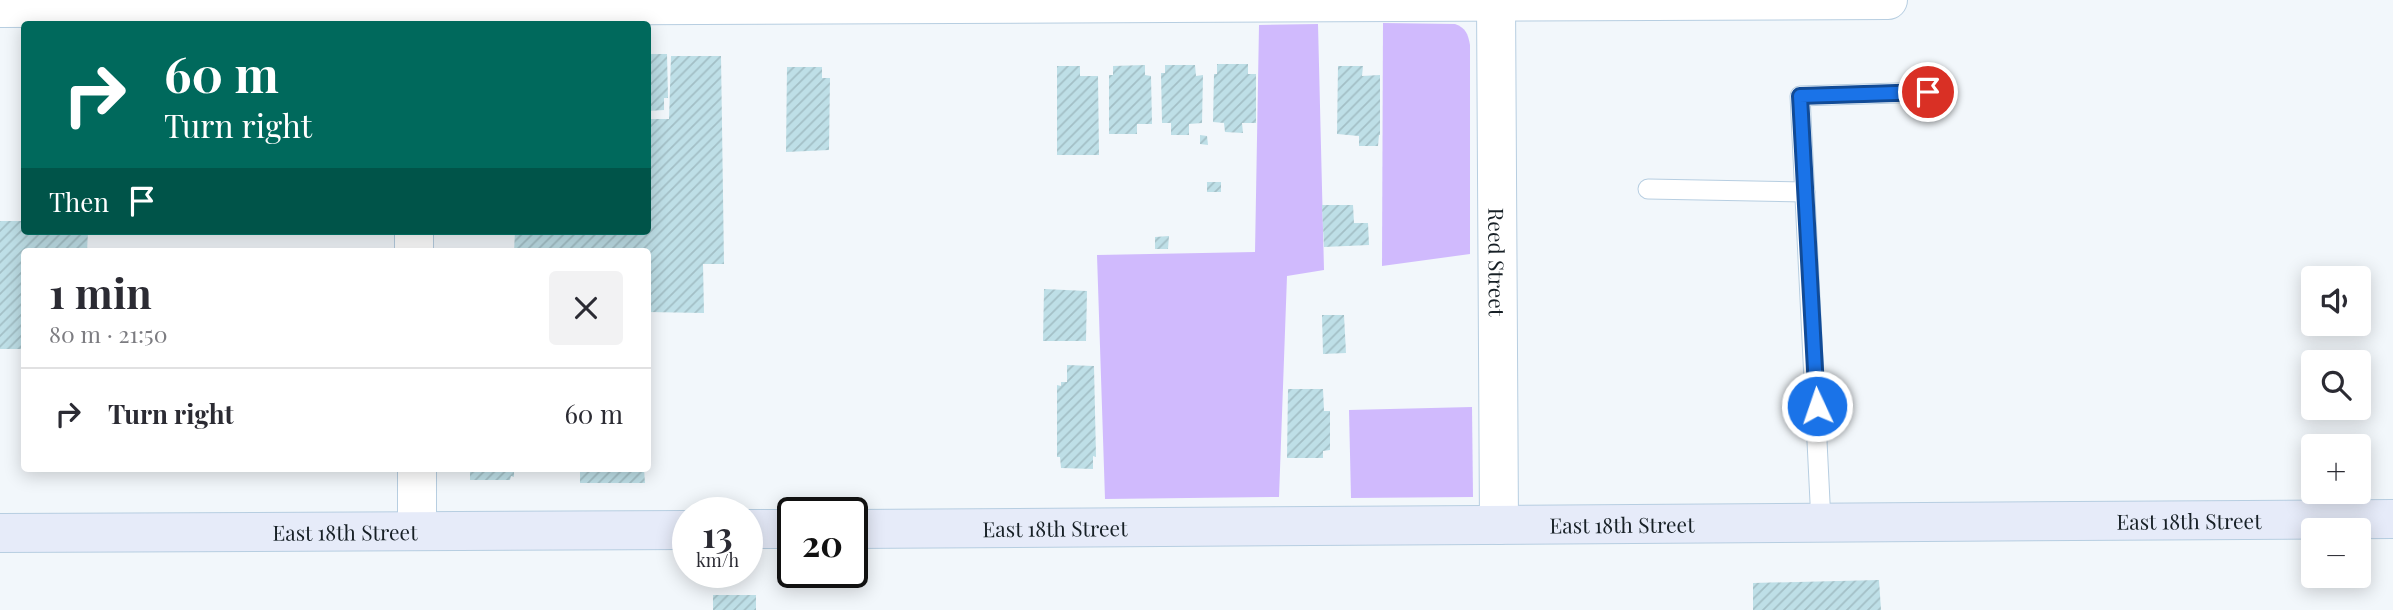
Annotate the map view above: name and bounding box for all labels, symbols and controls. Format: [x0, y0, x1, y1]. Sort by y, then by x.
text: 60 m [164, 40, 279, 105]
icon: right [49, 49, 140, 140]
pin [1898, 62, 1958, 122]
icon: arrive [1909, 73, 1947, 111]
text: Turn right [164, 103, 312, 146]
icon: arrive [123, 182, 161, 220]
text: Then [49, 184, 109, 219]
street label: Reed Street [1483, 208, 1512, 317]
text: 1 min [49, 264, 152, 320]
map controls [2301, 266, 2371, 588]
button: sound [2301, 266, 2371, 336]
button: close [549, 271, 623, 345]
text: 80 m · 21:50 [49, 318, 167, 349]
button: search [2301, 350, 2371, 420]
position arrow [1780, 369, 1854, 443]
icon: right [49, 395, 87, 433]
text: Turn right [108, 396, 234, 431]
text: 60 m [564, 396, 623, 431]
button: + [2301, 434, 2371, 504]
speed limit sign: 20 [777, 497, 868, 588]
street label: East 18th Street [2116, 506, 2262, 535]
text: 13 [702, 510, 733, 557]
street label: East 18th Street [1549, 510, 1695, 538]
street label: East 18th Street [982, 513, 1128, 542]
street label: East 18th Street [272, 517, 418, 546]
button: − [2301, 518, 2371, 588]
text: km/h [696, 548, 739, 572]

